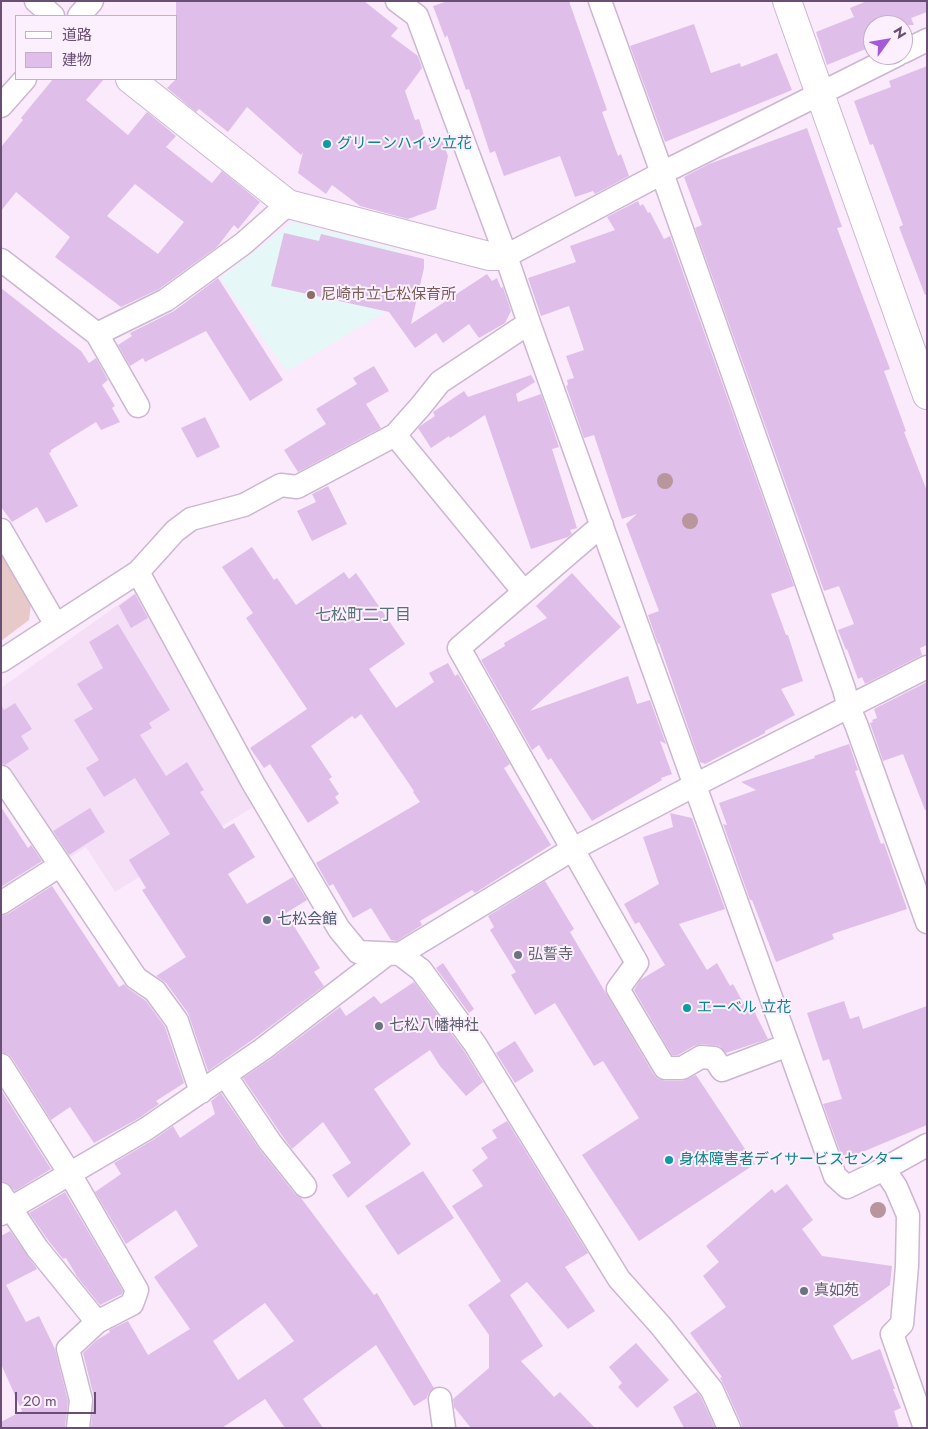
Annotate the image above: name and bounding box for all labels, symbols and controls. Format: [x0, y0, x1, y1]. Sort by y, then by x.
legend [15, 15, 178, 80]
north arrow [863, 15, 913, 65]
text: N [888, 23, 911, 43]
text: 道路 [62, 24, 92, 46]
text: 建物 [62, 49, 92, 71]
place label: グリーンハイツ立花 [337, 135, 472, 153]
marker: グリーンハイツ立花 [321, 138, 333, 150]
place label: 尼崎市立七松保育所 [321, 286, 456, 304]
marker: 尼崎市立七松保育所 [305, 289, 317, 301]
district label: 七松町二丁目 [315, 606, 411, 626]
place label: 七松会館 [277, 911, 337, 929]
marker: 七松会館 [261, 914, 273, 926]
place label: 弘誓寺 [528, 946, 573, 964]
marker: 弘誓寺 [512, 949, 524, 961]
place label: エーベル 立花 [697, 999, 791, 1017]
marker: エーベル 立花 [681, 1002, 693, 1014]
place label: 七松八幡神社 [389, 1017, 479, 1035]
marker: 七松八幡神社 [373, 1020, 385, 1032]
place label: 身体障害者デイサービスセンター [679, 1151, 904, 1169]
marker: 身体障害者デイサービスセンター [663, 1154, 675, 1166]
place label: 真如苑 [814, 1282, 859, 1300]
marker: 真如苑 [798, 1285, 810, 1297]
scale bar [18, 1382, 99, 1414]
text: 20 m [23, 1390, 57, 1412]

